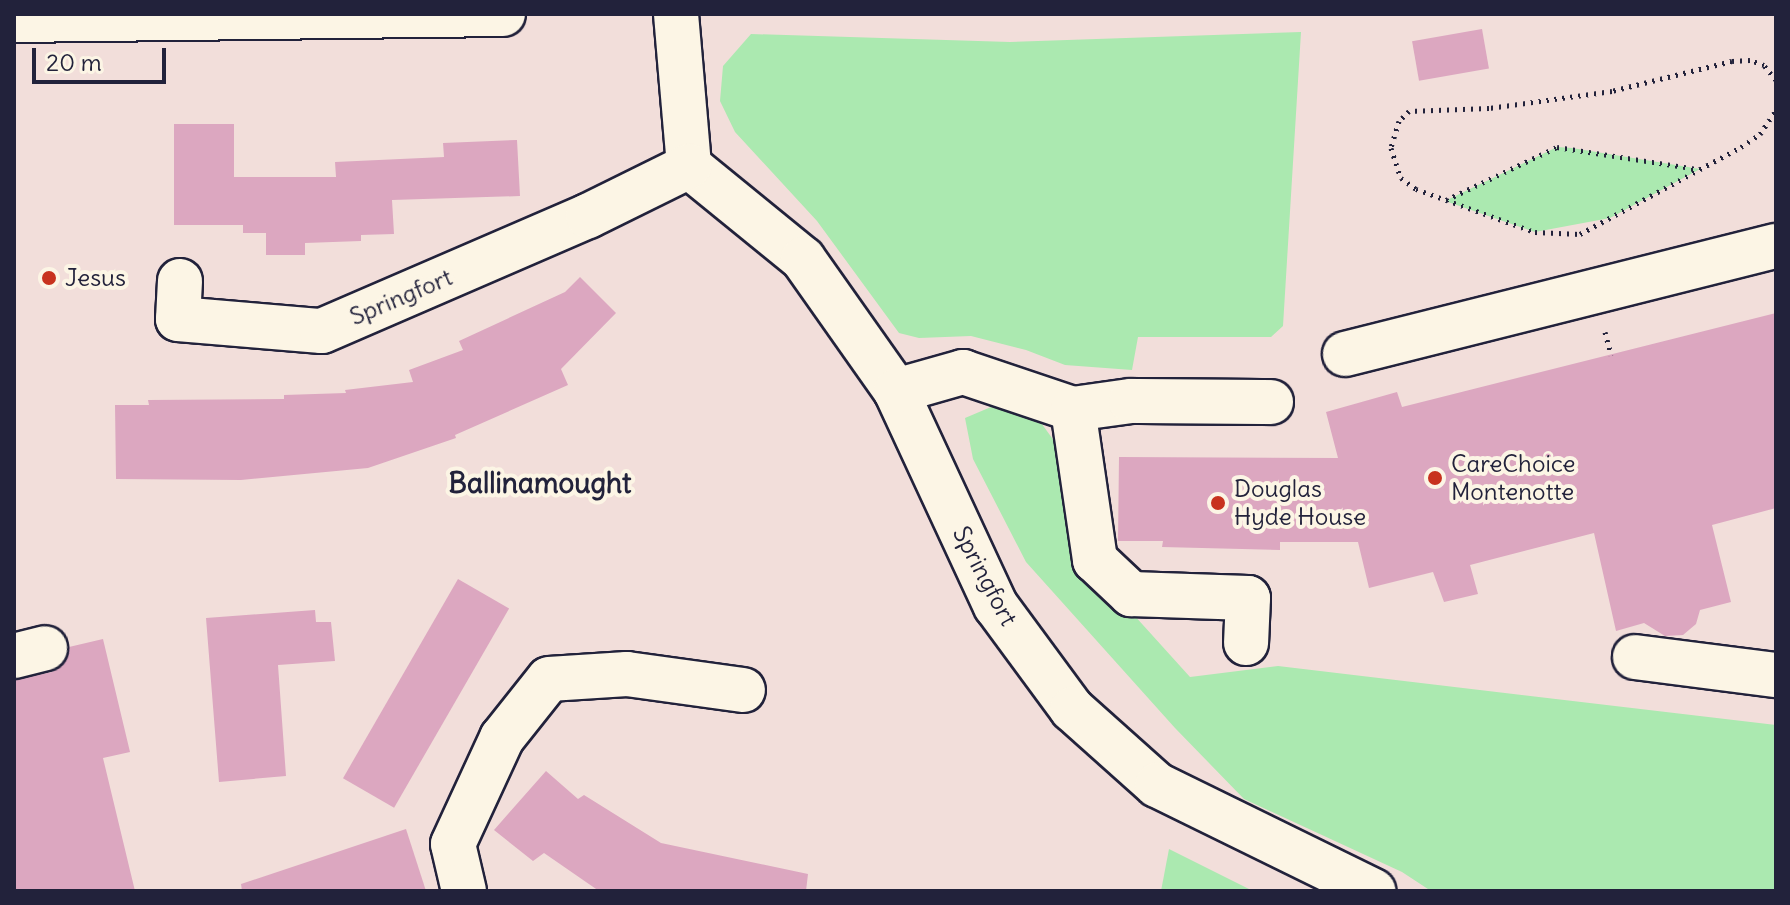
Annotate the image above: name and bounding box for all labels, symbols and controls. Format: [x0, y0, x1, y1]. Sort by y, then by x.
scale bar [36, 32, 170, 82]
text: 20 m [46, 47, 102, 77]
street label: Springfort [345, 263, 457, 331]
place label: Jesus [65, 264, 126, 292]
marker: Jesus [40, 269, 58, 287]
place label: CareChoice Montenotte [1451, 450, 1576, 506]
district label: Ballinamought [449, 466, 631, 500]
marker: CareChoice Montenotte [1426, 469, 1444, 487]
place label: Douglas Hyde House [1234, 475, 1366, 531]
marker: Douglas Hyde House [1209, 494, 1227, 512]
street label: Springfort [947, 521, 1023, 631]

